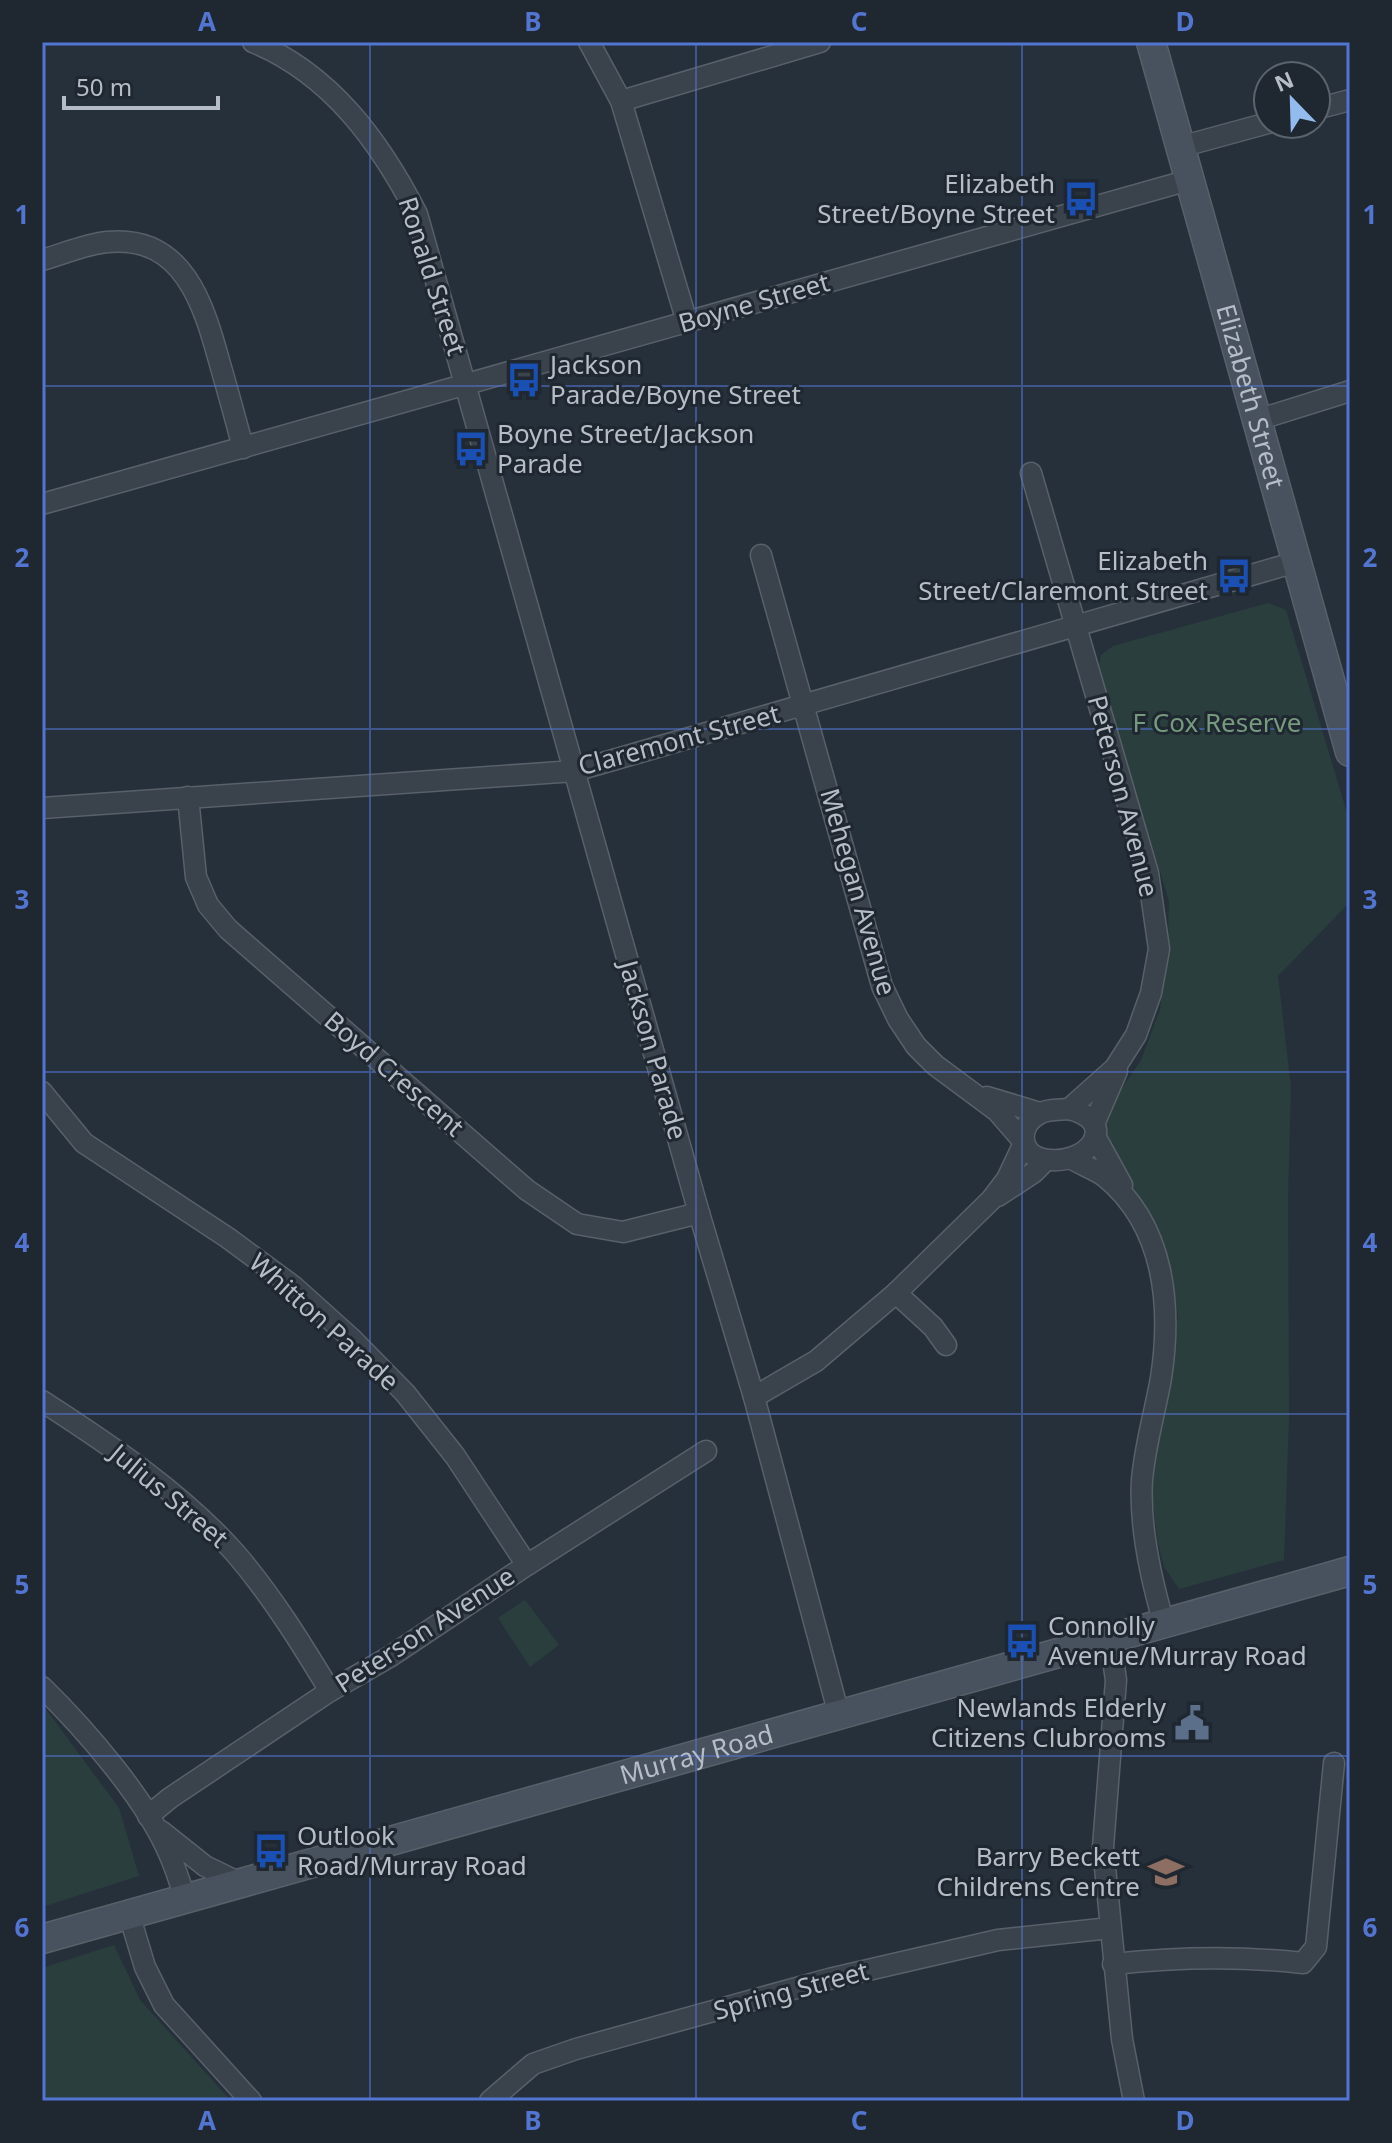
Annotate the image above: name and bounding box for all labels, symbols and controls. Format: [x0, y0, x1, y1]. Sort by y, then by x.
text: A [198, 3, 216, 39]
text: B [524, 3, 542, 39]
text: C [851, 3, 867, 39]
text: D [1175, 3, 1195, 39]
scale bar [64, 60, 218, 110]
north arrow [1252, 60, 1332, 140]
text: N [1270, 63, 1298, 98]
text: 50 m [76, 70, 132, 103]
place label: Elizabeth Street/Boyne Street [817, 165, 1055, 231]
bus stop icon: Elizabeth Street/Boyne Street [1062, 180, 1100, 218]
street label: Ronald Street [390, 192, 476, 360]
text: 1 [15, 196, 29, 232]
text: 1 [1363, 196, 1377, 232]
street label: Boyne Street [674, 263, 833, 341]
street label: Elizabeth Street [1208, 300, 1294, 493]
place label: Jackson Parade/Boyne Street [547, 346, 801, 412]
bus stop icon: Jackson Parade/Boyne Street [505, 361, 543, 399]
place label: Boyne Street/Jackson Parade [497, 415, 754, 481]
bus stop icon: Boyne Street/Jackson Parade [452, 430, 490, 468]
text: 2 [15, 539, 30, 575]
text: 2 [1363, 539, 1378, 575]
place label: Elizabeth Street/Claremont Street [918, 542, 1208, 608]
bus stop icon: Elizabeth Street/Claremont Street [1215, 557, 1253, 595]
street label: Peterson Avenue [1080, 691, 1168, 901]
street label: Claremont Street [574, 695, 784, 783]
park label: F Cox Reserve [1133, 704, 1301, 740]
street label: Mehegan Avenue [812, 784, 906, 999]
text: 3 [15, 881, 29, 917]
text: 3 [1363, 881, 1377, 917]
street label: Jackson Parade [610, 953, 697, 1144]
street label: Boyd Crescent [317, 1002, 472, 1144]
text: 4 [15, 1224, 30, 1260]
text: 4 [1363, 1224, 1378, 1260]
street label: Whitton Parade [242, 1244, 407, 1398]
street label: Julius Street [100, 1433, 237, 1555]
street label: Peterson Avenue [328, 1558, 521, 1701]
text: 5 [15, 1566, 29, 1602]
text: 5 [1363, 1566, 1377, 1602]
place label: Connolly Avenue/Murray Road [1048, 1607, 1307, 1673]
bus stop icon: Connolly Avenue/Murray Road [1003, 1622, 1041, 1660]
place label: Newlands Elderly Citizens Clubrooms [931, 1689, 1167, 1755]
public building icon: Newlands Elderly Citizens Clubrooms [1173, 1704, 1211, 1742]
street label: Murray Road [615, 1715, 777, 1793]
place label: Outlook Road/Murray Road [297, 1817, 527, 1883]
bus stop icon: Outlook Road/Murray Road [252, 1832, 290, 1870]
place label: Barry Beckett Childrens Centre [936, 1838, 1140, 1904]
school or university icon: Barry Beckett Childrens Centre [1147, 1853, 1185, 1891]
text: 6 [15, 1909, 30, 1945]
text: 6 [1363, 1909, 1378, 1945]
street label: Spring Street [709, 1952, 872, 2028]
text: A [198, 2102, 216, 2138]
text: B [524, 2102, 542, 2138]
text: C [851, 2102, 867, 2138]
text: D [1175, 2102, 1195, 2138]

